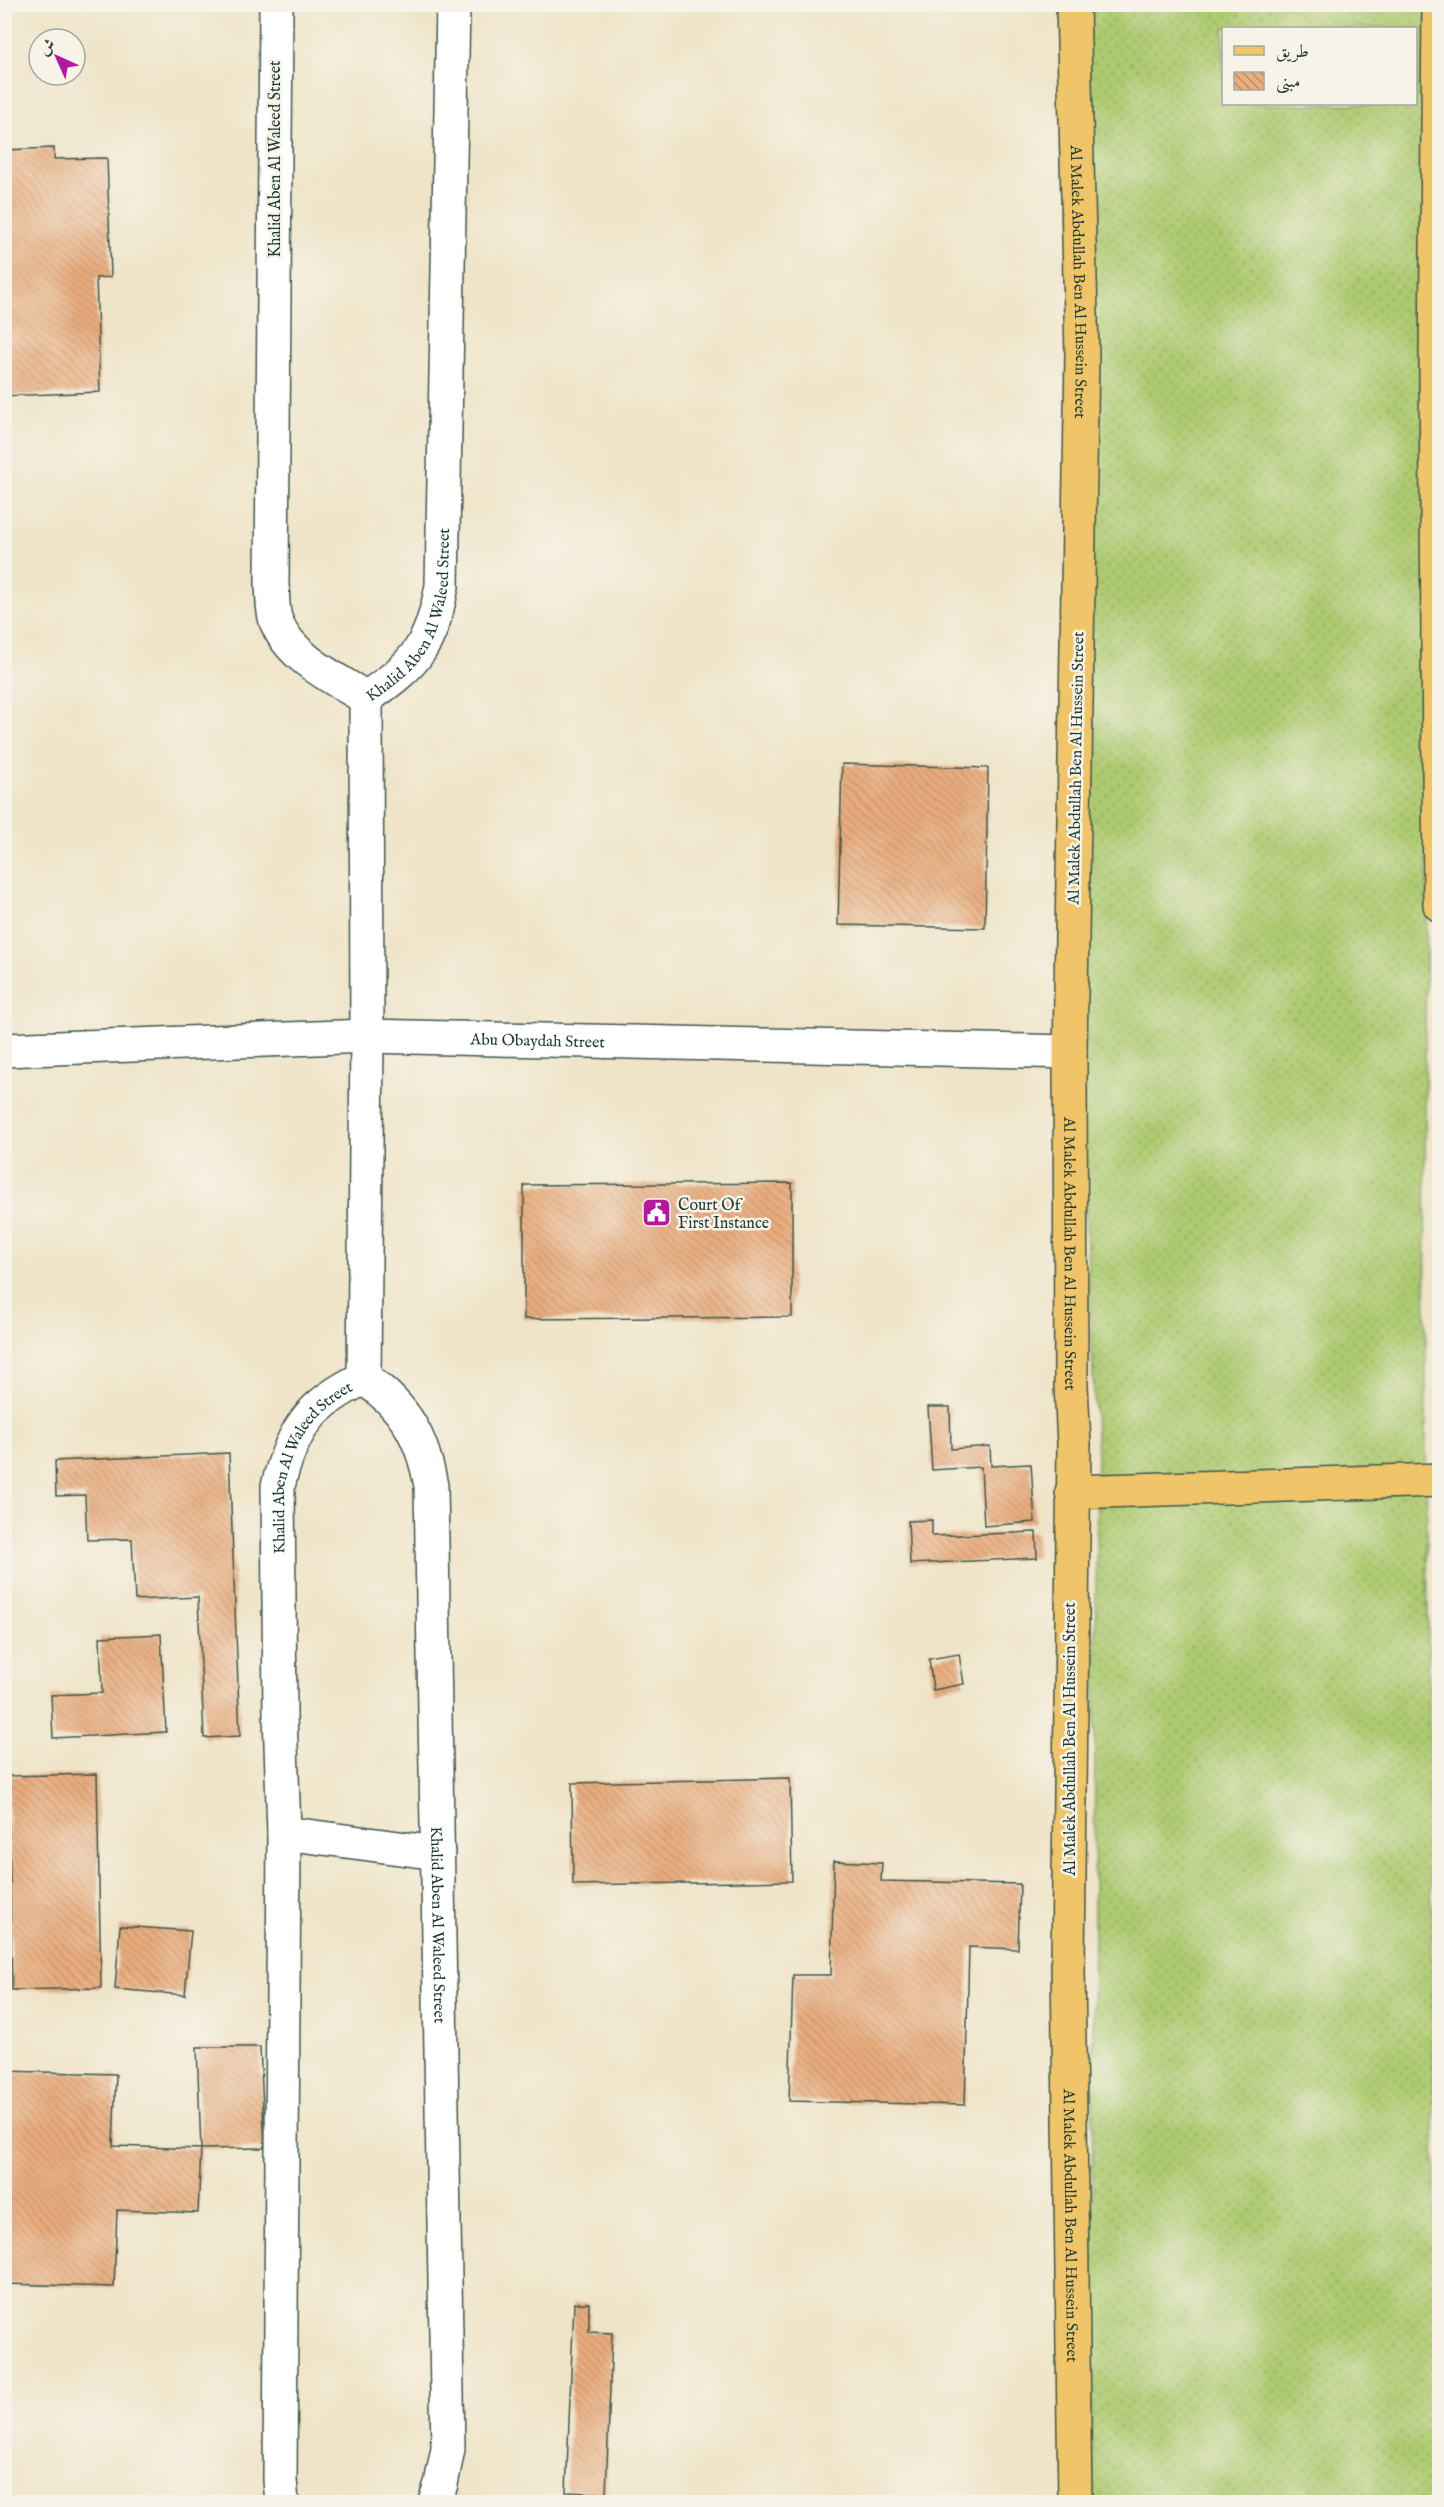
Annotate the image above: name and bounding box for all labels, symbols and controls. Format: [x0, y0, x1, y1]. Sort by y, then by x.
north arrow [27, 27, 87, 87]
legend [1222, 27, 1417, 105]
text: ش [35, 35, 60, 60]
text: طريق [1276, 41, 1309, 64]
street label: Khalid Aben Al Waleed Street [266, 60, 286, 257]
text: مبنى [1276, 71, 1301, 94]
street label: Al Malek Abdullah Ben Al Hussein Street [1065, 144, 1090, 419]
street label: Khalid Aben Al Waleed Street [363, 528, 455, 707]
street label: Al Malek Abdullah Ben Al Hussein Street [1065, 631, 1089, 906]
street label: Abu Obaydah Street [469, 1030, 606, 1053]
street label: Al Malek Abdullah Ben Al Hussein Street [1058, 1116, 1079, 1392]
place label: Court Of First Instance [678, 1196, 769, 1234]
public building icon: Court Of First Instance [641, 1197, 673, 1229]
street label: Khalid Aben Al Waleed Street [270, 1377, 357, 1554]
street label: Al Malek Abdullah Ben Al Hussein Street [1061, 1602, 1081, 1877]
street label: Khalid Aben Al Waleed Street [425, 1826, 448, 2024]
street label: Al Malek Abdullah Ben Al Hussein Street [1058, 2088, 1081, 2363]

